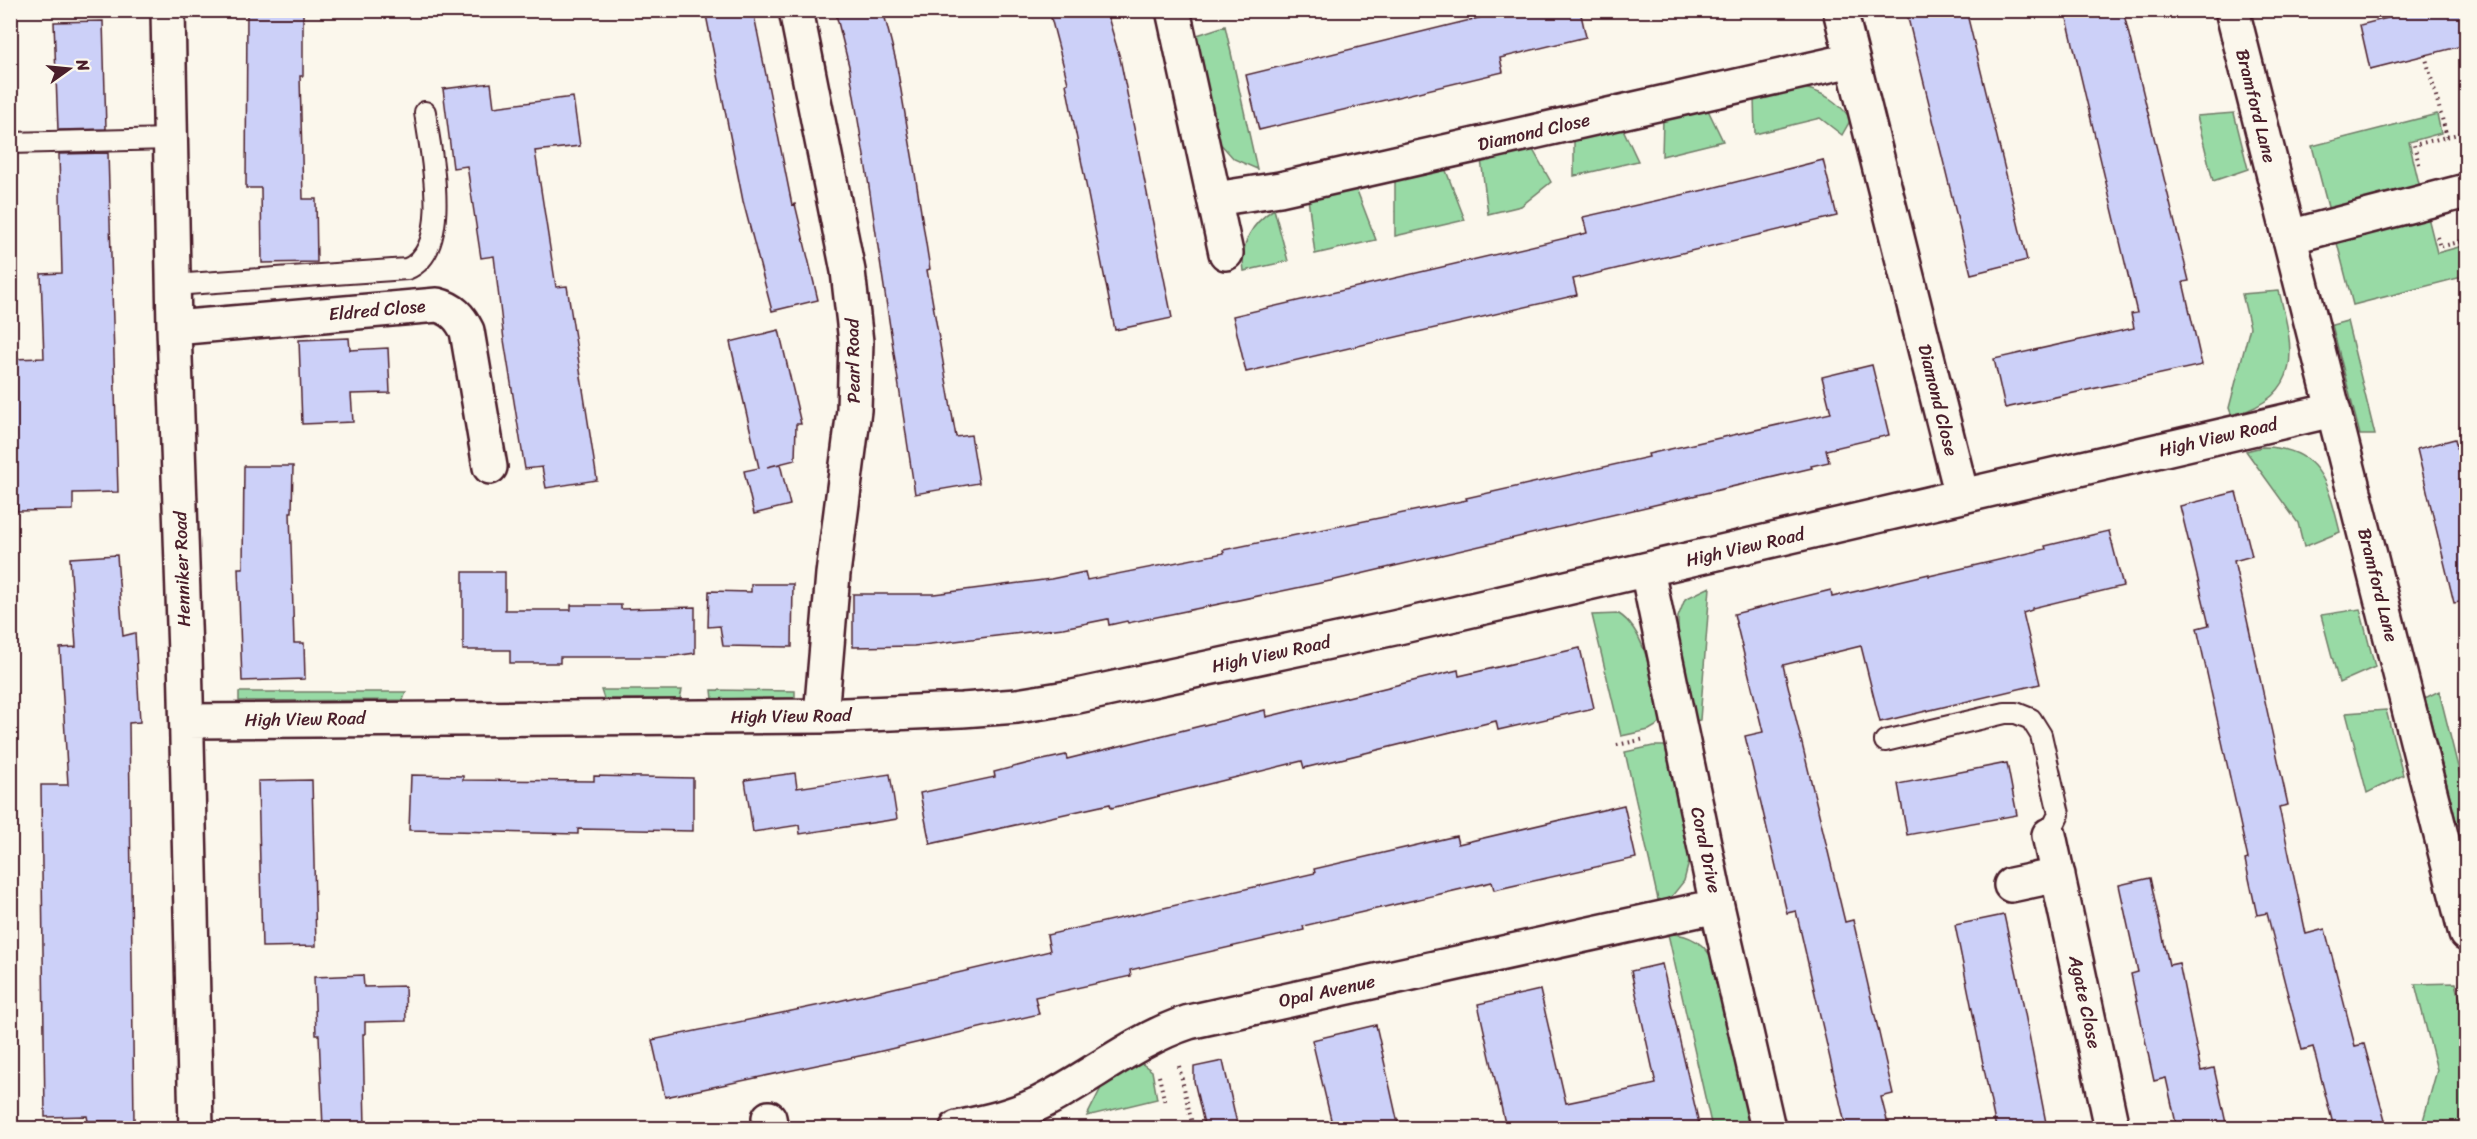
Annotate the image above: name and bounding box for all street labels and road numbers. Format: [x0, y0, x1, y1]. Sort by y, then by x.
street label: Bramford Lane [2226, 46, 2286, 166]
street label: Diamond Close [1475, 104, 1593, 160]
street label: Eldred Close [327, 290, 427, 330]
street label: Pearl Road [836, 317, 870, 404]
street label: Diamond Close [1909, 341, 1967, 459]
street label: High View Road [2156, 407, 2282, 466]
street label: Henniker Road [164, 509, 200, 627]
street label: High View Road [1683, 517, 1809, 576]
street label: Bramford Lane [2348, 525, 2408, 645]
street label: High View Road [1209, 625, 1335, 682]
street label: High View Road [730, 699, 853, 733]
street label: High View Road [244, 702, 367, 736]
street label: Coral Drive [1681, 804, 1731, 896]
street label: Agate Close [2059, 951, 2110, 1052]
street label: Opal Avenue [1276, 965, 1378, 1017]

